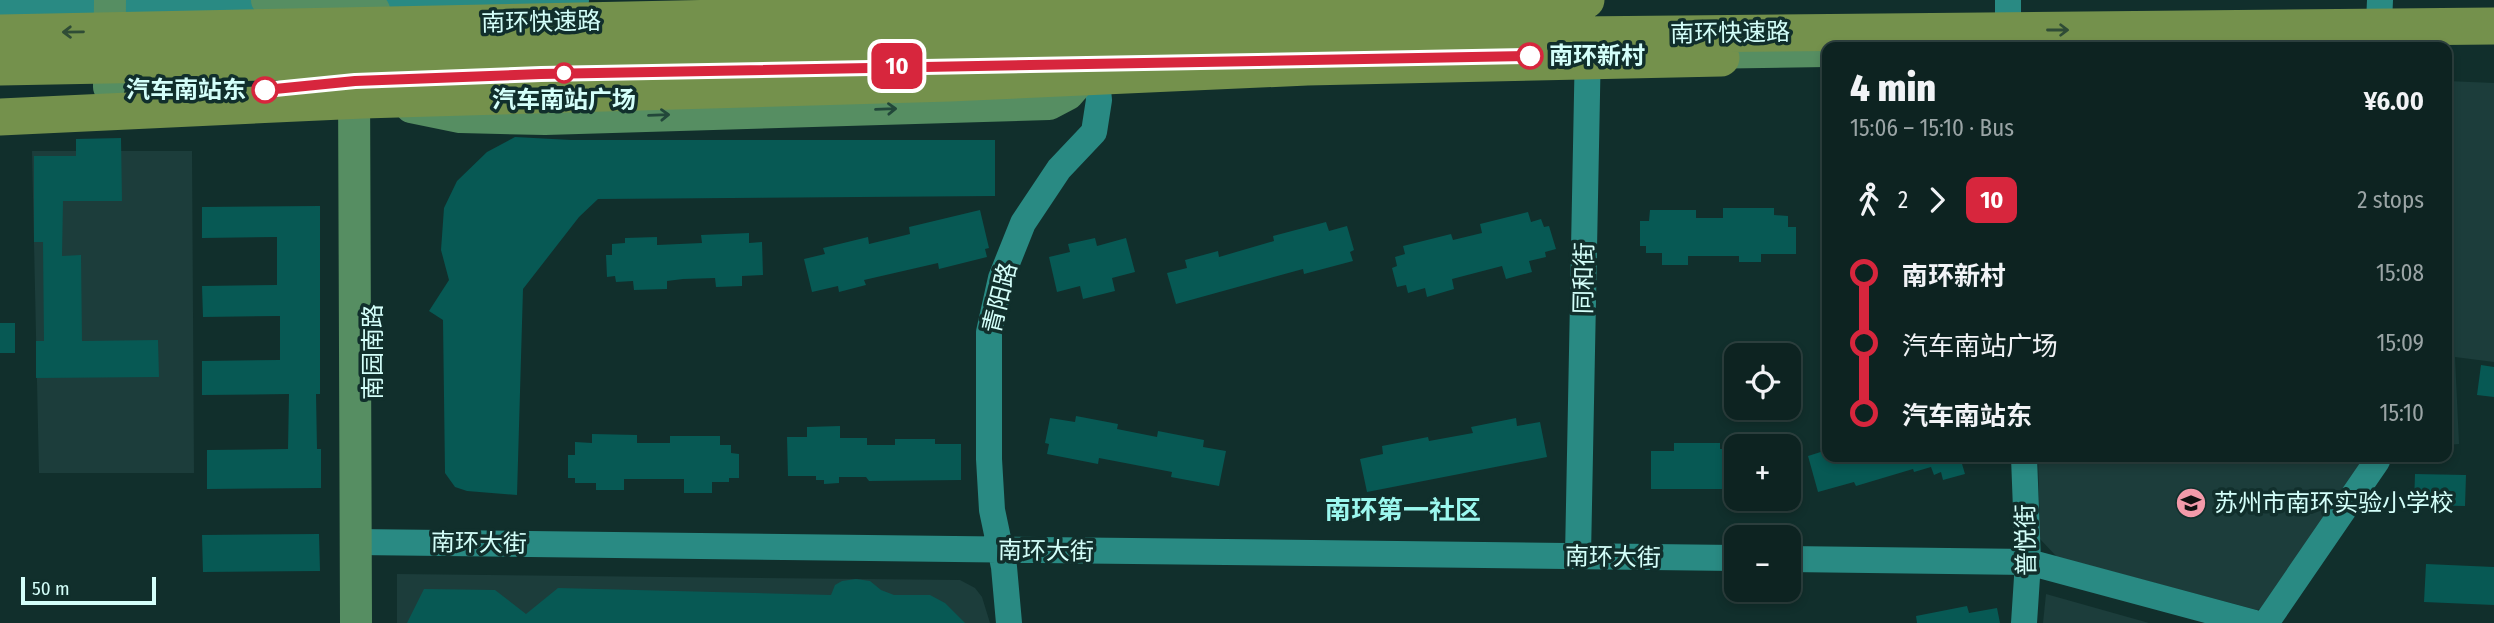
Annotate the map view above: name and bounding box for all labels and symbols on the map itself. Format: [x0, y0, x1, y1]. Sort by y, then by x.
street label: 南环快速路 [481, 7, 601, 37]
street label: 南环快速路 [1670, 18, 1790, 48]
one-way arrow [2046, 23, 2069, 36]
one-way arrow [62, 25, 85, 38]
place label: 南环新村 [1549, 42, 1645, 70]
line badge: 10 [866, 43, 928, 89]
marker: 南环新村 [1517, 43, 1543, 69]
marker: 汽车南站广场 [554, 63, 574, 83]
place label: 汽车南站东 [126, 76, 246, 104]
marker: 汽车南站东 [252, 77, 278, 103]
place label: 汽车南站广场 [492, 86, 636, 114]
one-way arrow [875, 102, 898, 116]
one-way arrow [647, 109, 670, 122]
street label: 同和街 [1569, 242, 1599, 314]
street label: 青阳路 [978, 260, 1022, 336]
street label: 南园南路 [359, 304, 387, 400]
school or university icon: 苏州市南环实验小学校 [2174, 486, 2208, 520]
place label: 苏州市南环实验小学校 [2214, 489, 2454, 517]
district label: 南环第一社区 [1325, 495, 1481, 526]
street label: 普悦街 [2011, 504, 2041, 576]
street label: 南环大街 [431, 528, 527, 558]
street label: 南环大街 [998, 536, 1094, 566]
street label: 南环大街 [1565, 542, 1661, 572]
scale bar [21, 574, 156, 606]

